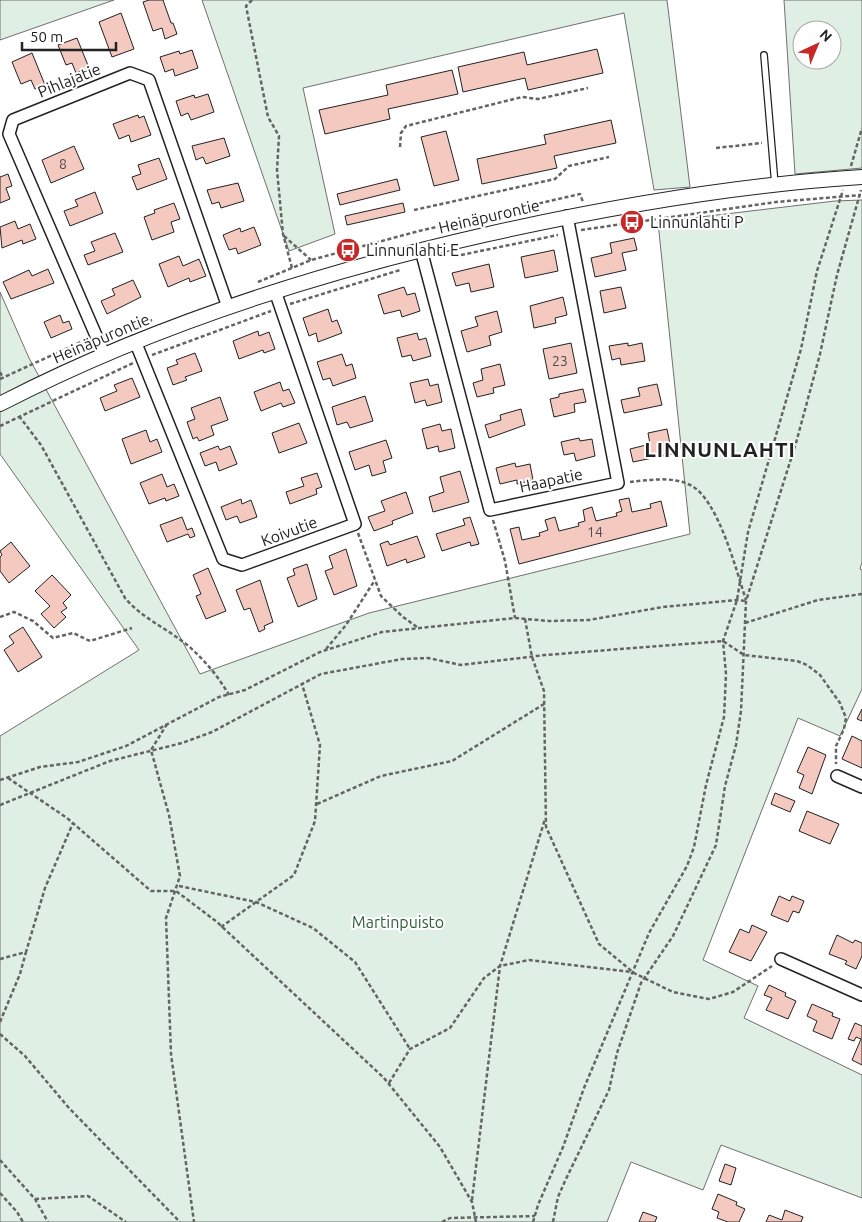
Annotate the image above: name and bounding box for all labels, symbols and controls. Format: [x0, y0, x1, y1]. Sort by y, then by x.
scale bar [22, 20, 116, 52]
north arrow [792, 20, 842, 70]
text: N [817, 26, 835, 45]
text: 50 m [30, 28, 63, 45]
street label: Pihlajatie [35, 59, 103, 101]
house number: 8 [59, 156, 67, 172]
street label: Heinäpurontie [437, 196, 541, 236]
bus stop icon: Linnunlahti P [619, 209, 645, 235]
place label: Linnunlahti P [650, 213, 744, 231]
bus stop icon: Linnunlahti E [335, 237, 361, 263]
place label: Linnunlahti E [366, 241, 459, 259]
street label: Heinäpurontie [50, 310, 152, 366]
house number: 23 [552, 353, 568, 369]
district label: LINNUNLAHTI [644, 437, 796, 461]
street label: Haapatie [518, 465, 584, 495]
street label: Koivutie [258, 513, 320, 549]
house number: 14 [587, 524, 603, 540]
park label: Martinpuisto [352, 913, 444, 931]

